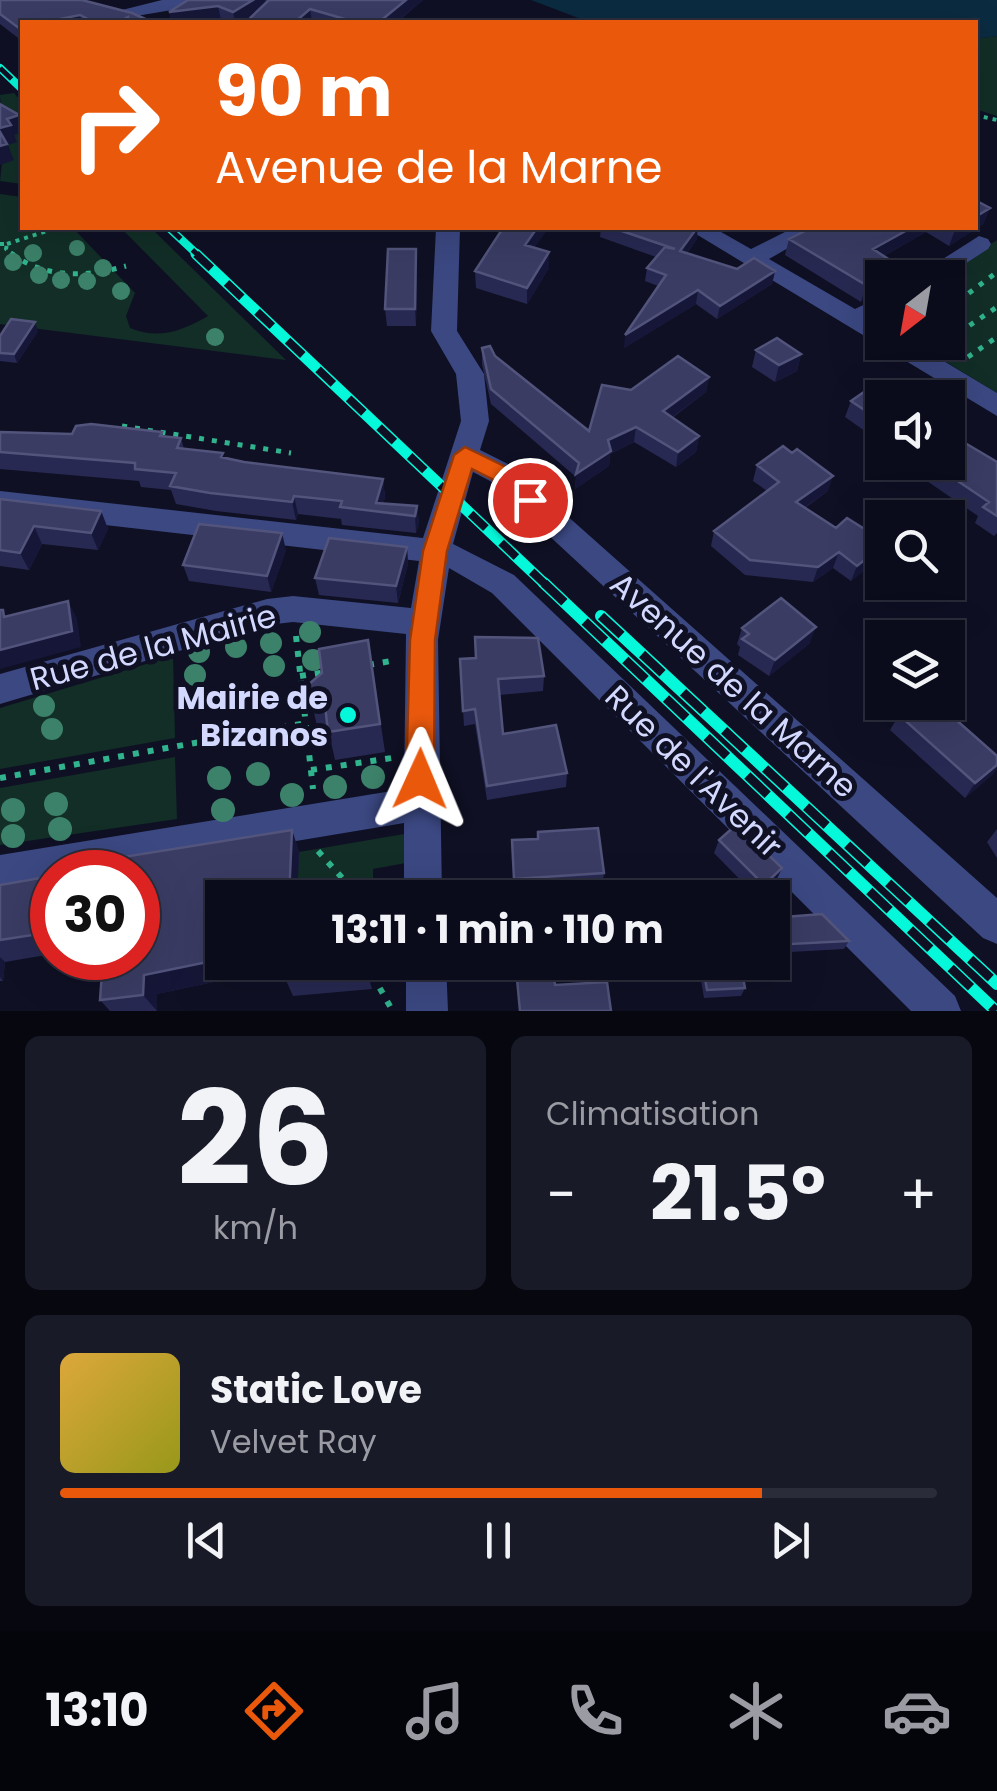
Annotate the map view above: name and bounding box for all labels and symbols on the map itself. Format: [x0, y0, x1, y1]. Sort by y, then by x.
north arrow [865, 260, 965, 360]
pin [488, 458, 573, 543]
street label: Avenue de la Marne [601, 562, 867, 808]
street label: Rue de la Mairie [25, 593, 281, 701]
place label: Mairie de Bizanos [176, 675, 328, 757]
street label: Rue de l'Avenir [595, 675, 793, 867]
marker: Mairie de Bizanos [337, 704, 359, 726]
position arrow [368, 727, 472, 831]
speed limit sign: 30 [30, 850, 160, 980]

